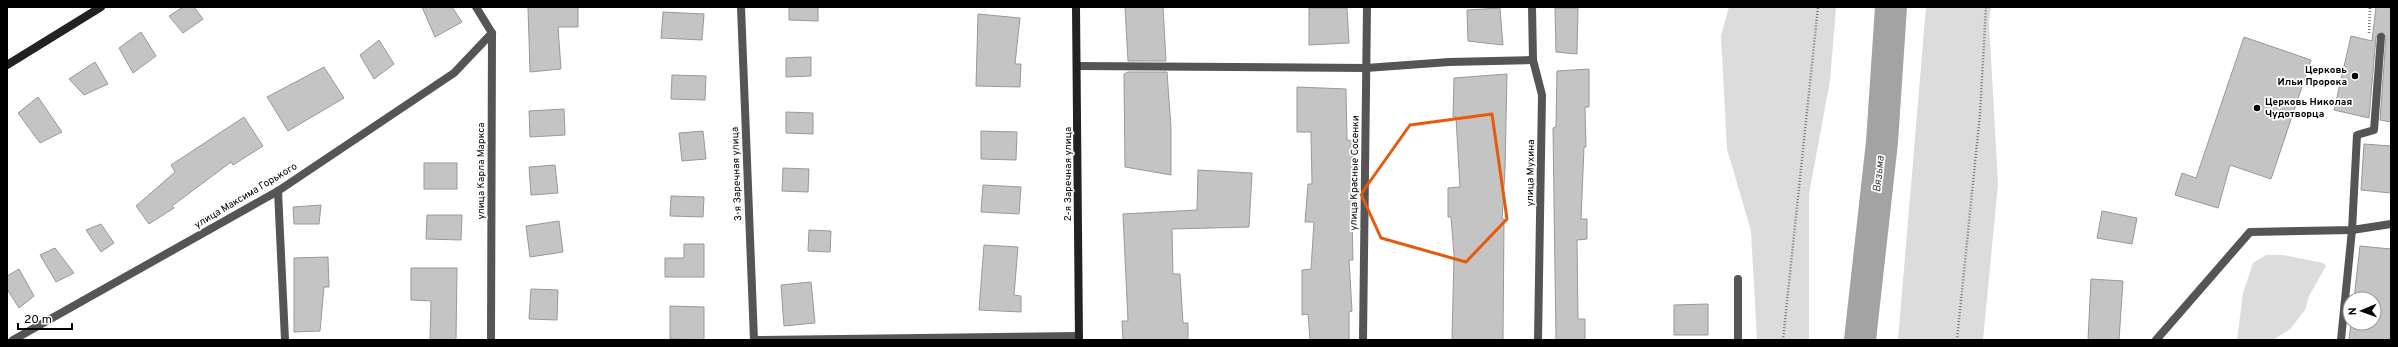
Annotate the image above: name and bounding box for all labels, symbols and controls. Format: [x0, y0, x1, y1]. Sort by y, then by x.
place label: Церковь Ильи Пророка [2278, 64, 2347, 89]
marker: Церковь Ильи Пророка [2350, 71, 2360, 81]
place label: Церковь Николая Чудотворца [2265, 96, 2352, 121]
marker: Церковь Николая Чудотворца [2252, 103, 2262, 113]
street label: улица Красные Сосенки [1347, 115, 1363, 231]
street label: улица Карла Маркса [475, 122, 488, 220]
street label: 3-я Заречная улица [729, 127, 745, 221]
street label: 2-я Заречная улица [1062, 127, 1075, 221]
street label: улица Мухина [1524, 139, 1538, 207]
water label: Вязьма [1870, 155, 1888, 193]
street label: улица Максима Горького [192, 160, 300, 232]
north arrow [2342, 291, 2382, 331]
scale bar [18, 305, 72, 331]
text: N [2346, 307, 2360, 316]
text: 20 m [24, 312, 52, 328]

